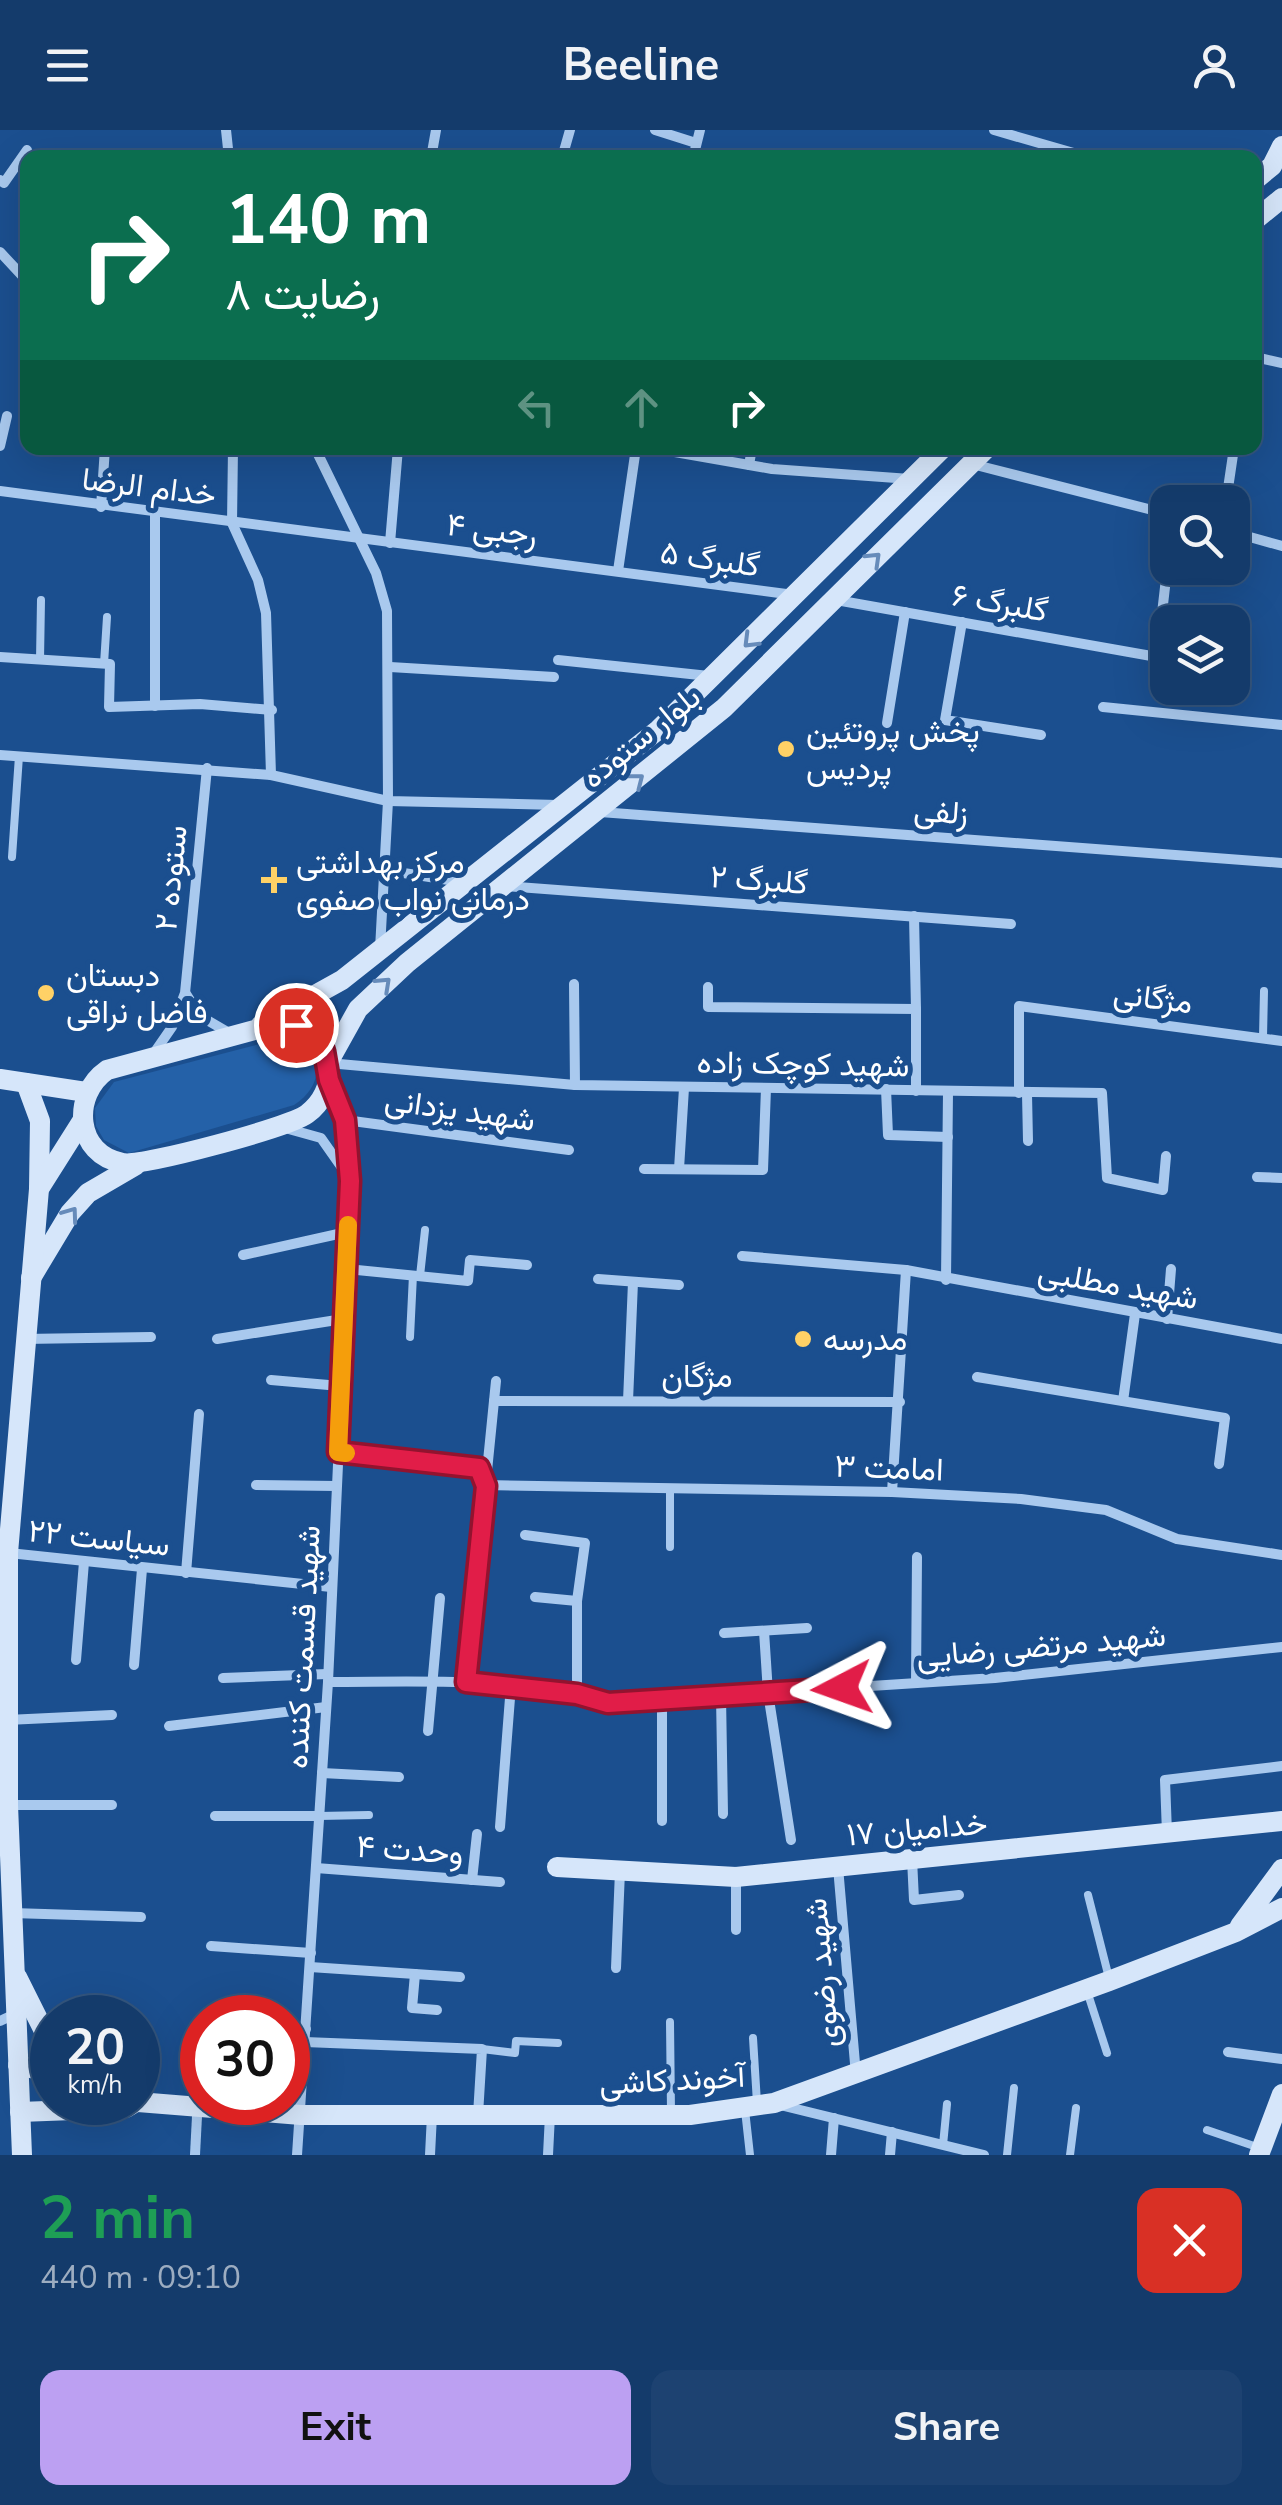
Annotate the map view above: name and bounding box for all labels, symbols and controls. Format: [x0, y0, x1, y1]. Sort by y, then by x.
text: Beeline [563, 35, 719, 96]
icon: menu [40, 38, 95, 93]
icon: person [1187, 38, 1242, 93]
text: 140 m [225, 172, 431, 268]
icon: right [60, 190, 190, 320]
text: رضایت ۸ [225, 264, 380, 325]
icon: left [509, 380, 564, 435]
icon: ahead [614, 380, 669, 435]
icon: right [719, 380, 774, 435]
street label: خدام الرضا [79, 457, 219, 517]
map controls [1150, 485, 1250, 705]
button: search [1150, 485, 1250, 585]
street label: رجبی ۴ [444, 503, 540, 557]
street label: گلبرگ ۵ [658, 531, 762, 587]
one-way arrow [863, 553, 881, 571]
street label: گلبرگ ۶ [949, 573, 1051, 633]
button: layers [1150, 605, 1250, 705]
one-way arrow [744, 629, 762, 647]
street label: بلوار ستوده [572, 676, 710, 798]
place label: پخش پروتئین پردیس [806, 710, 980, 790]
marker: پخش پروتئین پردیس [775, 738, 797, 760]
one-way arrow [626, 775, 644, 792]
street label: زلفی [912, 789, 970, 835]
street label: ستوده ۲ [144, 823, 198, 933]
place label: مرکز بهداشتی درمانی نواب صفوی [296, 841, 530, 921]
street label: گلبرگ ۲ [709, 855, 809, 905]
marker: مرکز بهداشتی درمانی نواب صفوی [261, 867, 287, 893]
place label: دبستان فاضل نراقی [66, 954, 208, 1034]
street label: مژگانی [1111, 972, 1195, 1024]
one-way arrow [372, 978, 391, 996]
marker: دبستان فاضل نراقی [35, 982, 57, 1004]
pin [254, 983, 339, 1068]
icon: arrive [269, 998, 324, 1053]
street label: شهید کوچک زاده [696, 1041, 910, 1087]
street label: شهید یزدانی [382, 1078, 538, 1142]
one-way arrow [59, 1207, 77, 1225]
street label: شهید مطلبی [1035, 1250, 1201, 1320]
place label: مدرسه [823, 1318, 907, 1361]
marker: مدرسه [792, 1328, 814, 1350]
street label: مژگان [661, 1355, 733, 1398]
street label: امامت ۳ [834, 1445, 944, 1491]
street label: سیاست ۲۲ [26, 1509, 172, 1567]
street label: شهید قسمت کننده [275, 1524, 331, 1770]
street label: شهید مرتضی رضایی [914, 1614, 1168, 1678]
position arrow [790, 1636, 894, 1740]
street label: خدامیان ۱۷ [845, 1801, 989, 1857]
street label: وحدت ۴ [355, 1825, 465, 1875]
street label: شهید رضوی [794, 1896, 850, 2050]
speed limit sign: 30 [180, 1995, 310, 2125]
text: 20 [65, 2013, 125, 2082]
street label: آخوند کاشی [598, 2055, 749, 2105]
text: km/h [67, 2068, 123, 2102]
text: 2 min [40, 2177, 195, 2259]
button: close [1137, 2188, 1242, 2293]
text: 440 m · 09:10 [40, 2256, 241, 2299]
button: Exit [40, 2370, 631, 2485]
button: Share [651, 2370, 1242, 2485]

